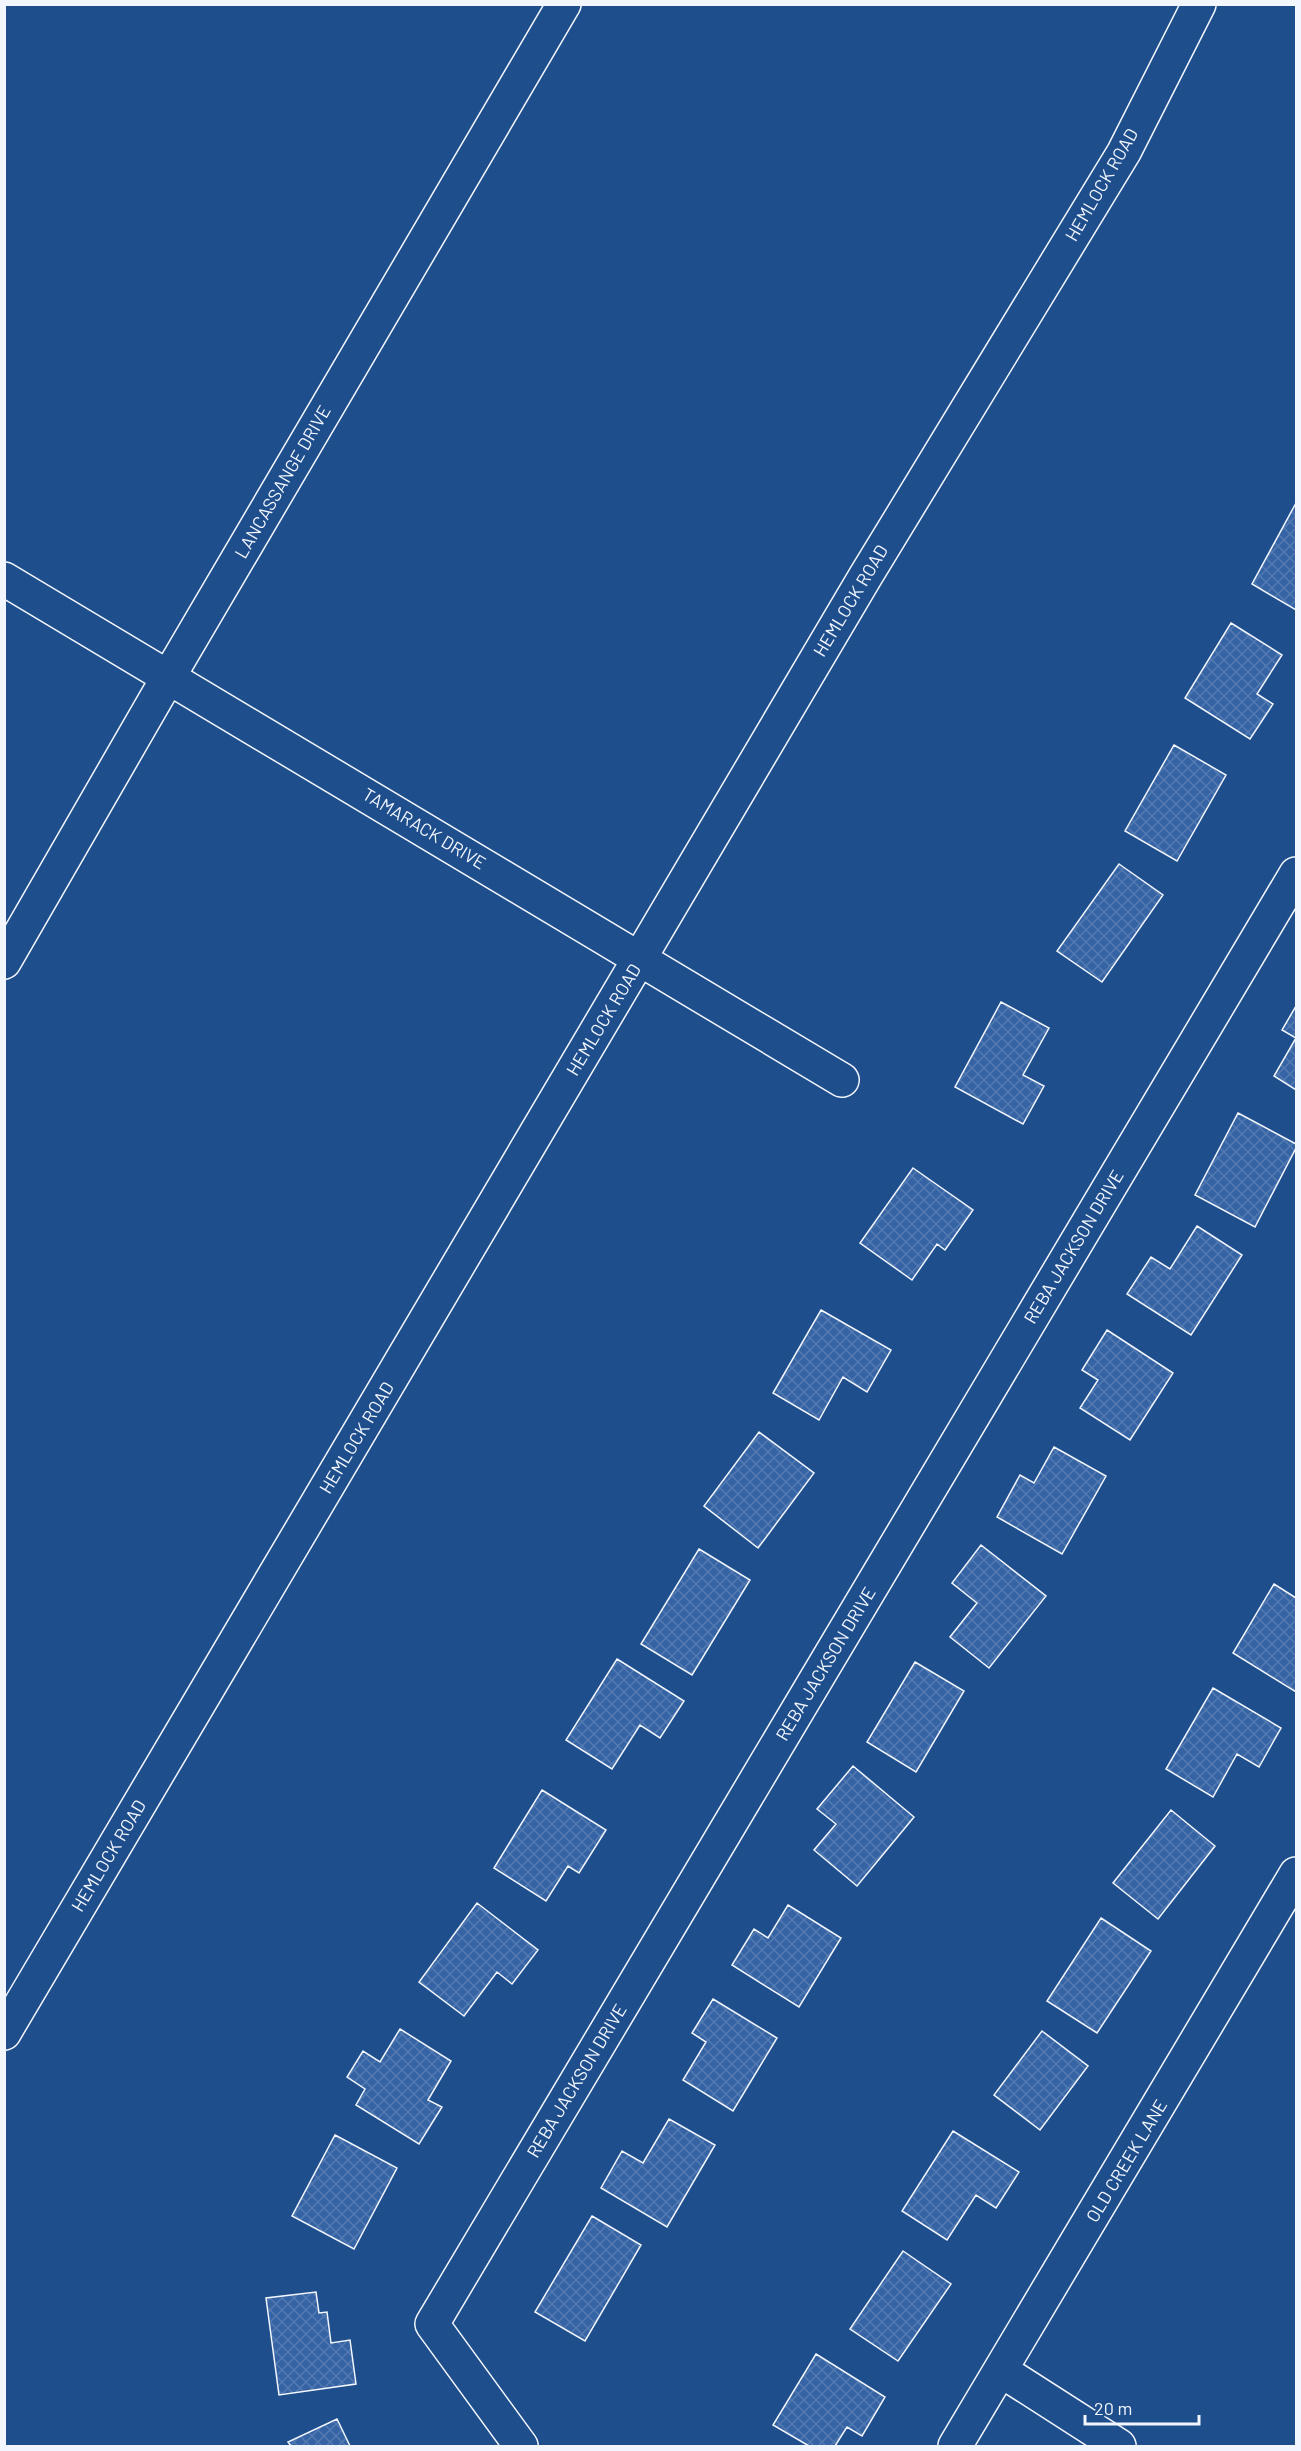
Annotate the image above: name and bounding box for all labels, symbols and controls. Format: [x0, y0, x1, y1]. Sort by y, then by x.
street label: HEMLOCK ROAD [1060, 124, 1142, 245]
street label: LANCASSANGE DRIVE [229, 401, 335, 562]
street label: HEMLOCK ROAD [808, 541, 892, 660]
street label: TAMARACK DRIVE [359, 783, 490, 874]
street label: HEMLOCK ROAD [561, 960, 645, 1079]
street label: REBA JACKSON DRIVE [1019, 1166, 1128, 1327]
street label: HEMLOCK ROAD [314, 1378, 398, 1497]
street label: REBA JACKSON DRIVE [771, 1583, 880, 1744]
street label: HEMLOCK ROAD [66, 1796, 150, 1915]
street label: REBA JACKSON DRIVE [522, 2000, 631, 2161]
street label: OLD CREEK LANE [1081, 2095, 1171, 2226]
scale bar [1085, 2388, 1199, 2426]
text: 20 m [1094, 2397, 1132, 2419]

